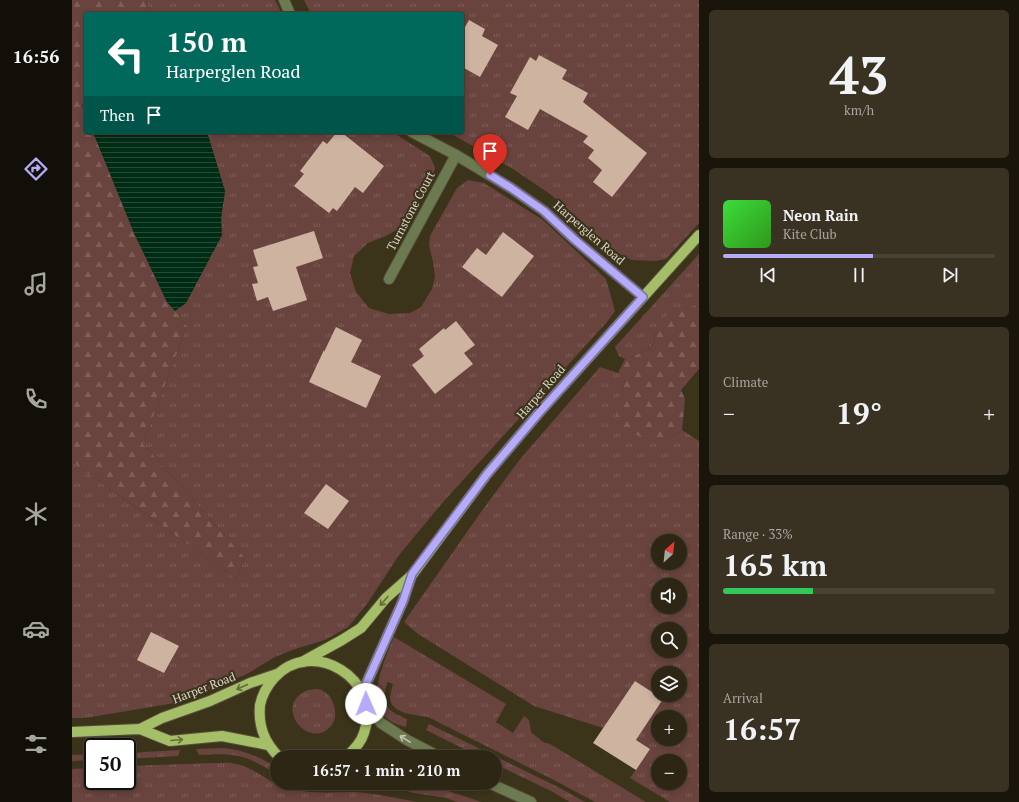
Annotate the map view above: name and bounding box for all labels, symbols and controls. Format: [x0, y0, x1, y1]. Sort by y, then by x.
text: 150 m [166, 23, 247, 60]
icon: left [100, 28, 152, 80]
text: 43 [830, 40, 888, 109]
text: 16:56 [13, 44, 59, 68]
text: Harperglen Road [166, 59, 300, 83]
text: km/h [844, 101, 874, 119]
icon: arrive [143, 104, 165, 126]
text: Then [100, 105, 135, 125]
pin [473, 134, 507, 175]
icon: arrive [479, 140, 501, 162]
icon: directions [22, 155, 50, 183]
street label: Turnstone Court [383, 168, 438, 253]
street label: Harperglen Road [551, 198, 628, 268]
text: Neon Rain [783, 205, 859, 225]
text: Kite Club [783, 225, 837, 243]
icon: previous [757, 264, 779, 286]
icon: pause [848, 264, 870, 286]
icon: next [939, 264, 961, 286]
icon: music [22, 270, 50, 298]
street label: Harper Road [513, 361, 568, 422]
text: Climate [723, 373, 768, 391]
icon: phone [22, 385, 50, 413]
text: 19° [836, 393, 882, 433]
text: − [723, 399, 735, 428]
text: + [983, 399, 995, 428]
icon: climate [22, 500, 50, 528]
text: Range · 33% [723, 525, 793, 543]
north arrow [651, 534, 687, 570]
map controls [651, 534, 687, 790]
text: 165 km [723, 545, 827, 585]
button: sound [651, 578, 687, 614]
one-way arrow [379, 596, 388, 607]
icon: car [22, 615, 50, 643]
button: search [651, 622, 687, 658]
button: layers [651, 666, 687, 702]
street label: Harper Road [170, 668, 238, 706]
position arrow [345, 683, 387, 725]
one-way arrow [236, 684, 248, 691]
text: Arrival [723, 689, 763, 707]
text: 16:57 [723, 709, 801, 749]
button: + [651, 710, 687, 746]
icon: filters [22, 730, 50, 758]
one-way arrow [399, 734, 411, 742]
one-way arrow [170, 737, 183, 744]
speed limit sign: 50 [84, 738, 136, 790]
button: − [651, 754, 687, 790]
text: 16:57 · 1 min · 210 m [312, 760, 460, 780]

